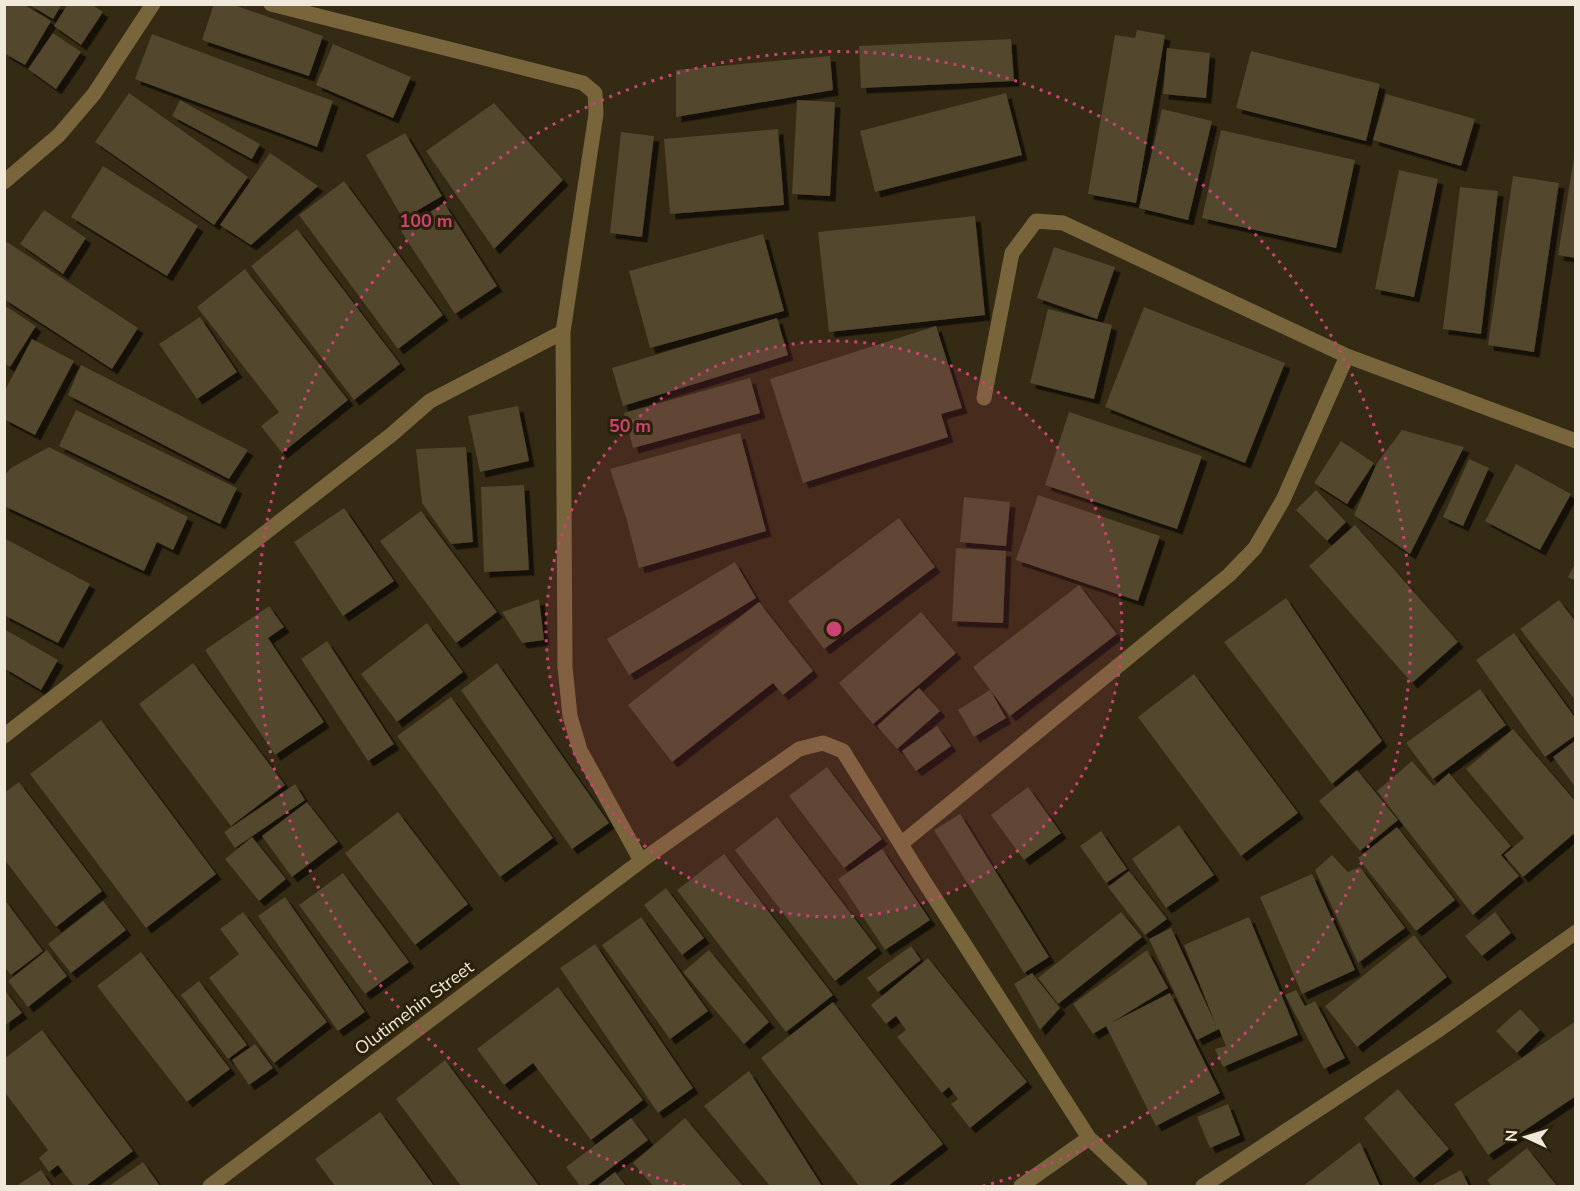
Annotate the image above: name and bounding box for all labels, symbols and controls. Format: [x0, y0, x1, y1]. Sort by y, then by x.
text: 100 m [399, 209, 453, 233]
text: 50 m [609, 414, 651, 438]
centre of rings [824, 619, 844, 639]
street label: Olutimehin Street [350, 955, 479, 1061]
north arrow [1496, 1107, 1556, 1167]
text: N [1501, 1129, 1523, 1143]

